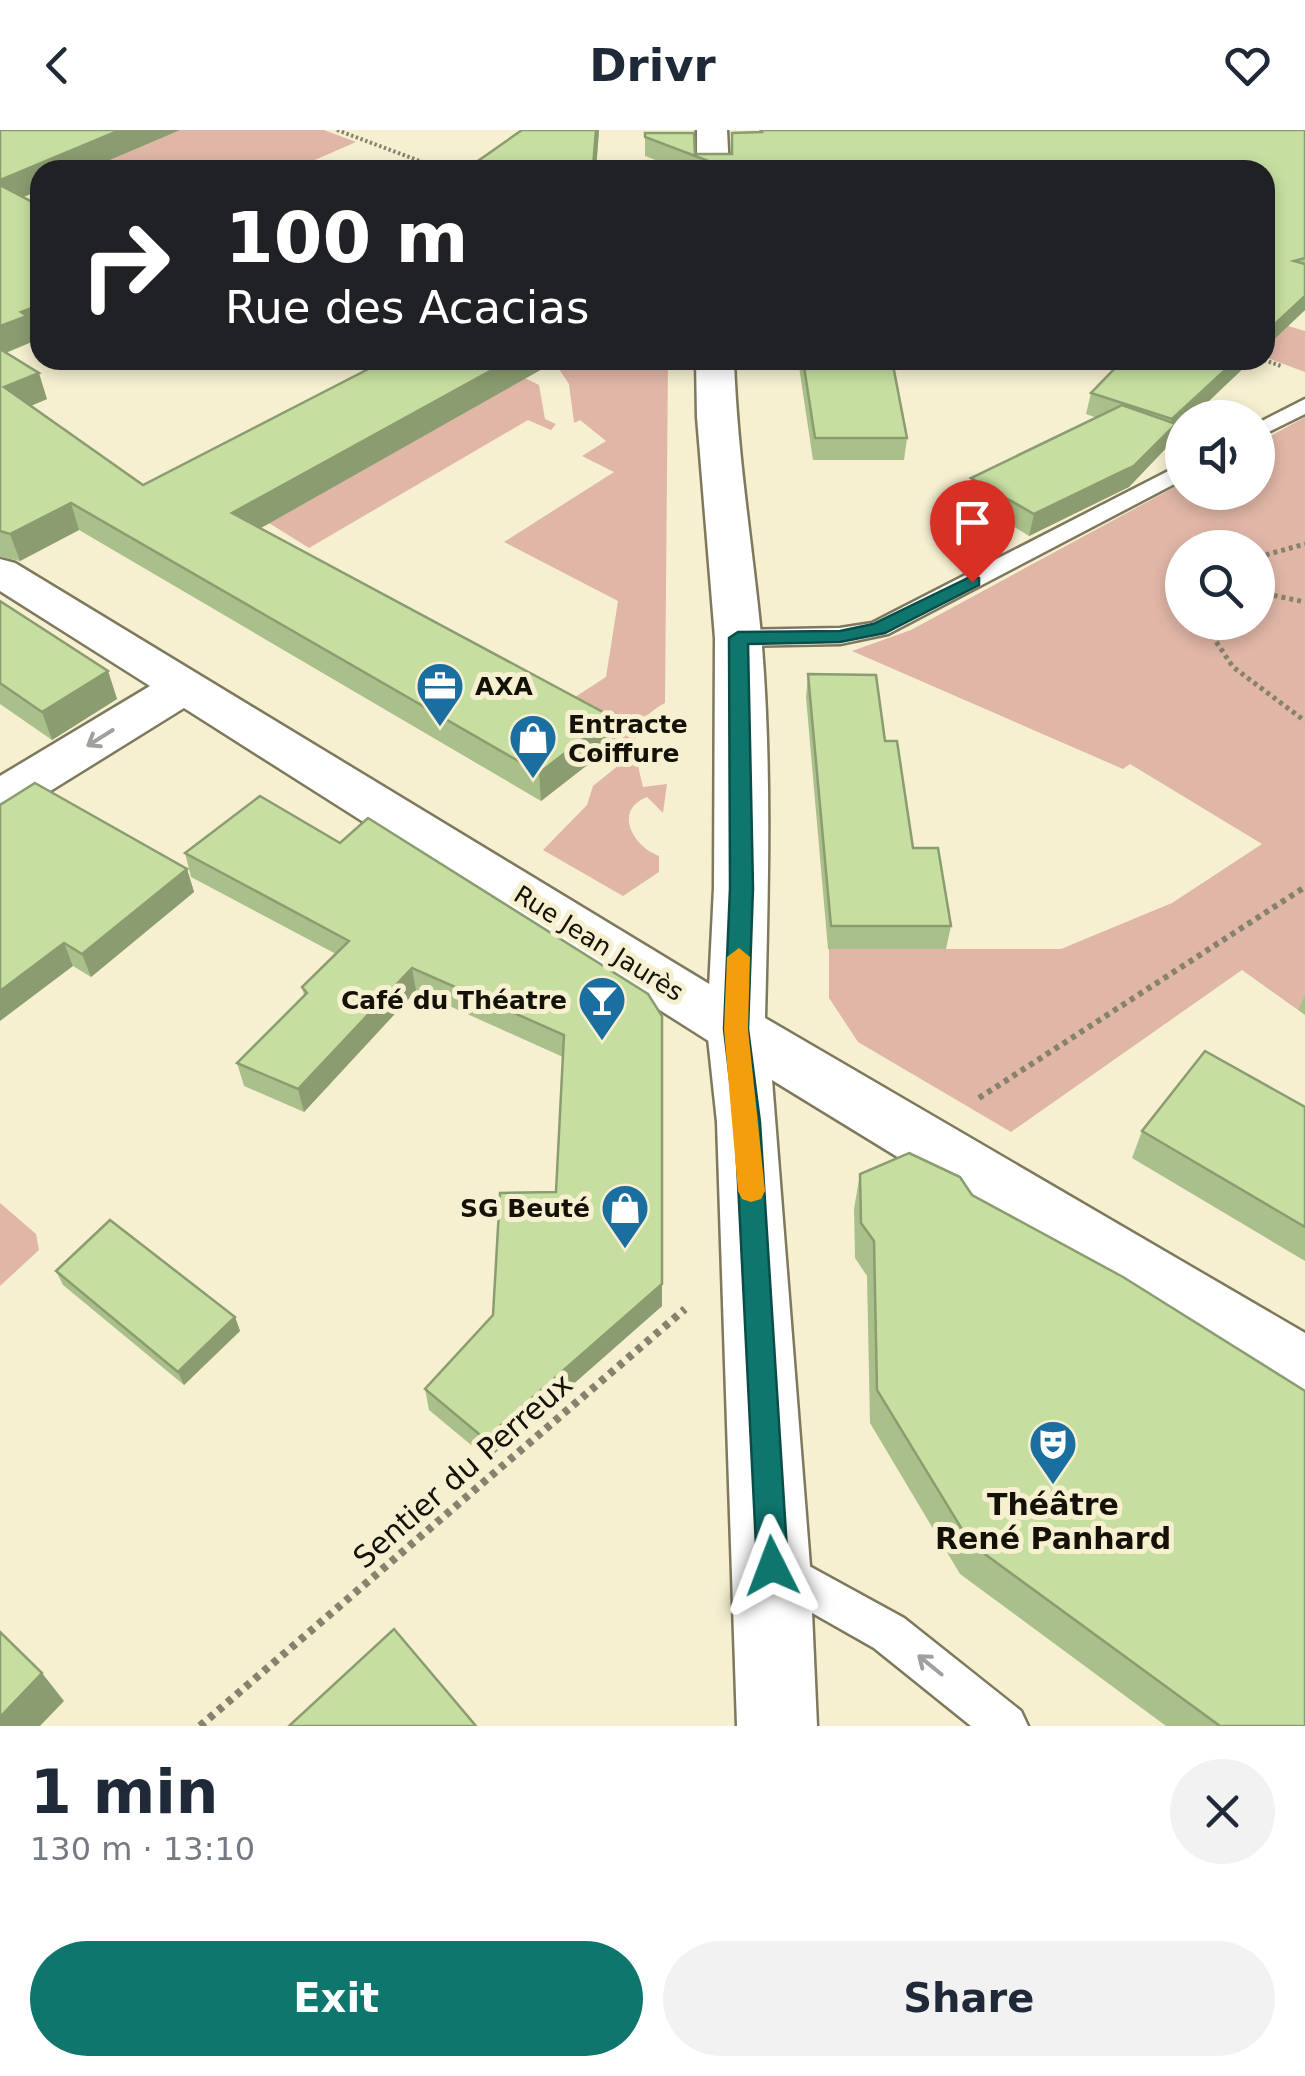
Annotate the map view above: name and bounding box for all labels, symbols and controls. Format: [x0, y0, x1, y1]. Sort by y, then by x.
icon: back [30, 38, 85, 93]
icon: heart [1220, 38, 1275, 93]
text: Drivr [589, 39, 716, 92]
text: 100 m [225, 197, 468, 279]
icon: right [60, 200, 190, 330]
text: Rue des Acacias [225, 281, 589, 334]
map controls [1165, 400, 1275, 640]
button: sound [1165, 400, 1275, 510]
pin [930, 480, 1015, 583]
icon: arrive [945, 495, 1000, 550]
button: search [1165, 530, 1275, 640]
office icon: AXA [414, 660, 466, 728]
place label: AXA [475, 672, 534, 701]
place label: Entracte Coiffure [568, 710, 688, 768]
shop icon: Entracte Coiffure [507, 712, 559, 780]
one-way arrow [86, 728, 115, 748]
street label: Rue Jean Jaurès [509, 880, 689, 1007]
bar icon: Café du Théatre [576, 974, 628, 1042]
place label: Café du Théatre [341, 986, 567, 1015]
shop icon: SG Beuté [599, 1182, 651, 1250]
place label: SG Beuté [460, 1194, 590, 1223]
street label: Sentier du Perreux [346, 1366, 579, 1575]
theatre icon: Théâtre René Panhard [1027, 1418, 1079, 1486]
place label: Théâtre René Panhard [935, 1487, 1171, 1556]
position arrow [720, 1514, 824, 1618]
one-way arrow [917, 1654, 943, 1676]
text: 1 min [30, 1757, 218, 1827]
button: close [1170, 1759, 1275, 1864]
text: 130 m · 13:10 [30, 1830, 255, 1868]
button: Exit [30, 1941, 643, 2056]
button: Share [663, 1941, 1275, 2056]

